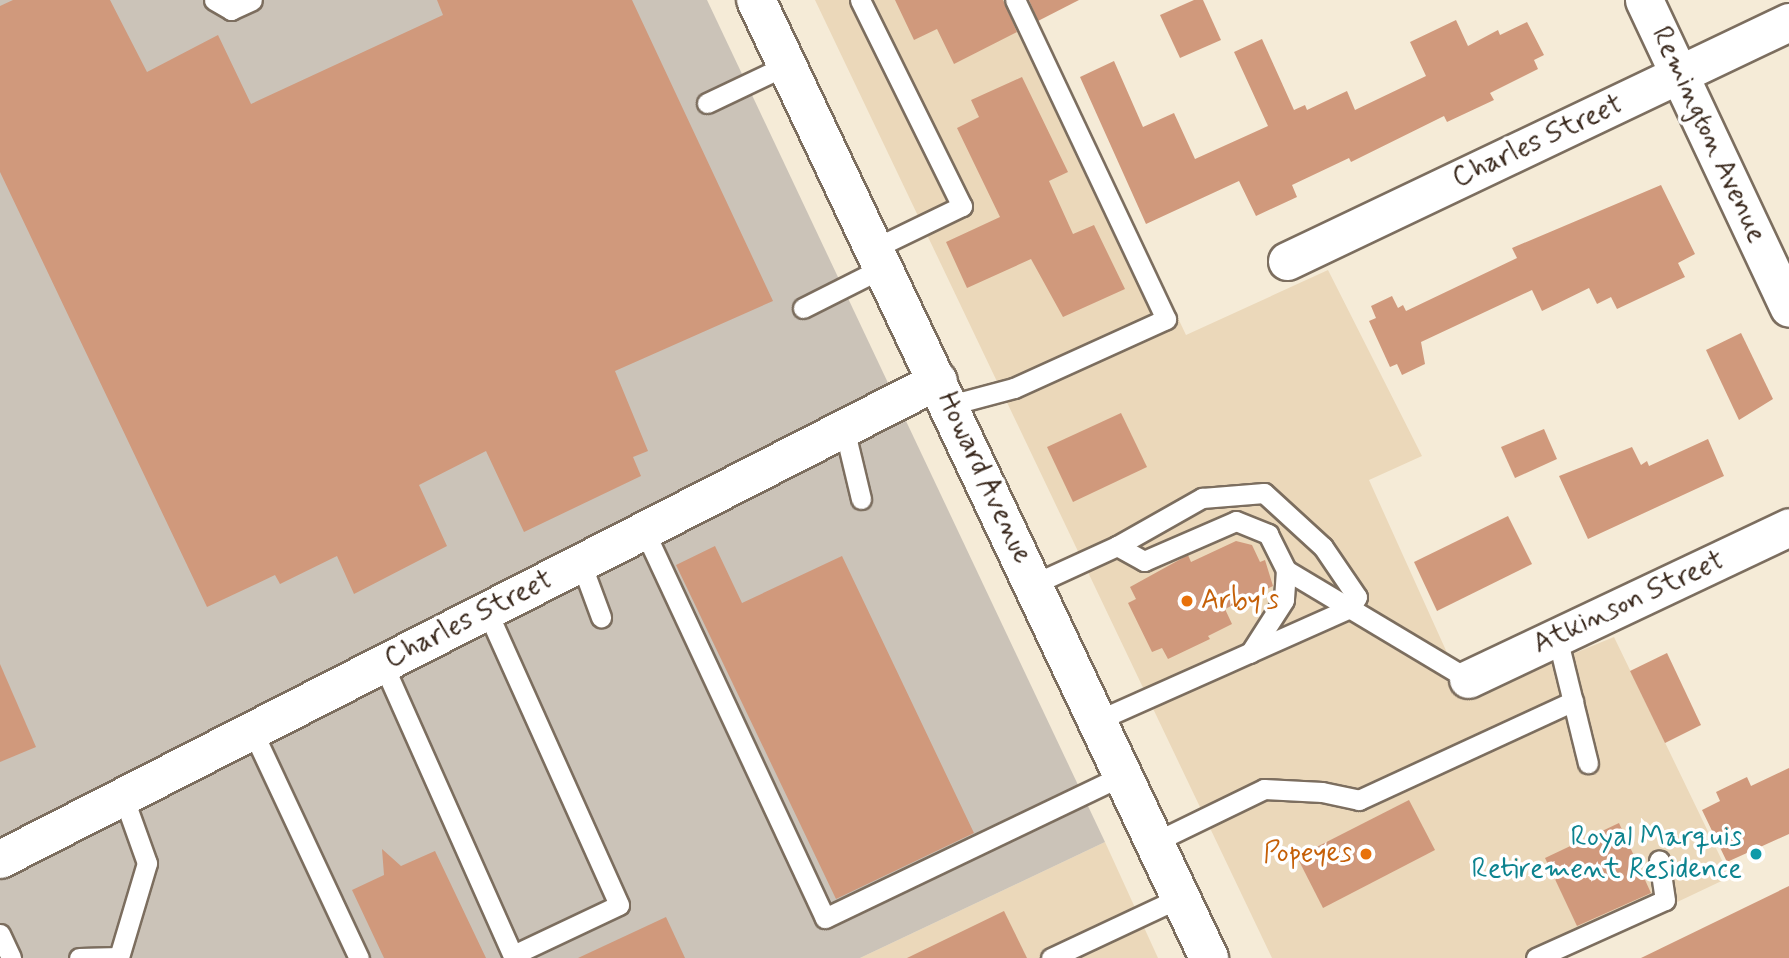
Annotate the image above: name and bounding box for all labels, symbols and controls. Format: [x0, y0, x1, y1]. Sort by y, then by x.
street label: Remington Avenue [1643, 22, 1773, 248]
street label: Charles Street [1448, 88, 1628, 196]
street label: Howard Avenue [930, 388, 1038, 568]
street label: Atkinson Street [1529, 544, 1729, 662]
street label: Charles Street [380, 564, 558, 676]
place label: Arby's [1201, 584, 1279, 618]
marker: Arby's [1179, 593, 1195, 609]
place label: Royal Marquis Retirement Residence [1467, 821, 1742, 887]
place label: Popeyes [1263, 837, 1352, 871]
marker: Popeyes [1358, 846, 1374, 862]
marker: Royal Marquis Retirement Residence [1748, 846, 1764, 862]

